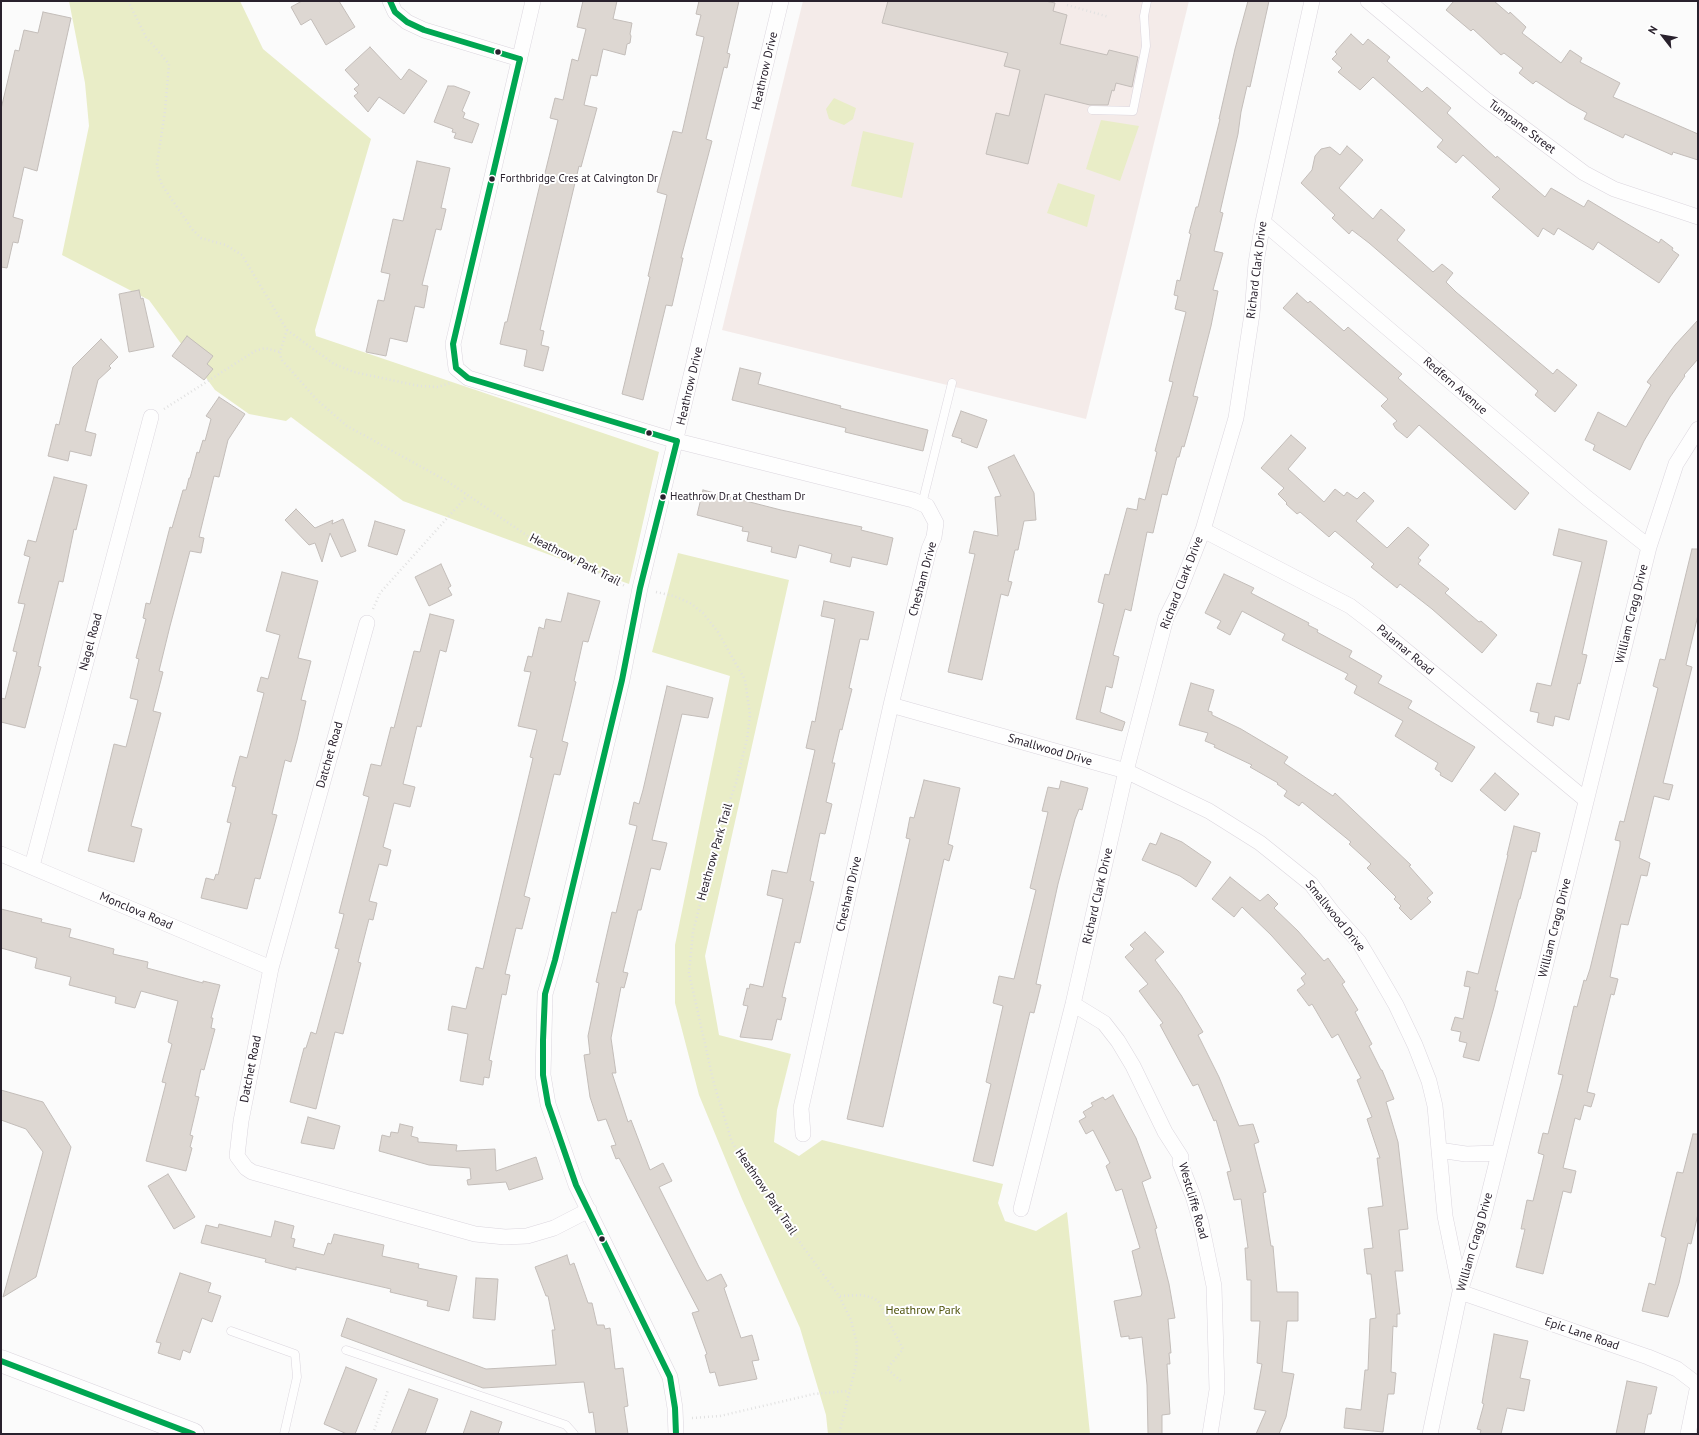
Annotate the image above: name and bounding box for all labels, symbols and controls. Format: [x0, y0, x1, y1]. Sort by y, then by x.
north arrow [1643, 16, 1683, 56]
text: N [1645, 23, 1661, 37]
street label: Heathrow Drive [749, 30, 781, 112]
unlabelled marker [493, 47, 503, 57]
street label: Tumpane Street [1485, 97, 1559, 157]
place label: Forthbridge Cres at Calvington Dr [500, 172, 658, 186]
marker: Forthbridge Cres at Calvington Dr [487, 174, 497, 184]
street label: Richard Clark Drive [1244, 220, 1270, 320]
street label: Heathrow Drive [674, 345, 706, 427]
street label: Redfern Avenue [1420, 354, 1490, 418]
unlabelled marker [644, 428, 654, 438]
place label: Heathrow Dr at Chestham Dr [670, 490, 805, 504]
marker: Heathrow Dr at Chestham Dr [658, 492, 668, 502]
street label: Heathrow Park Trail [527, 531, 623, 589]
street label: Richard Clark Drive [1158, 535, 1206, 631]
street label: Chesham Drive [906, 540, 940, 618]
street label: William Cragg Drive [1613, 563, 1651, 665]
street label: Nagel Road [76, 612, 106, 672]
street label: Palamar Road [1374, 622, 1436, 678]
street label: Datchet Road [314, 720, 346, 790]
street label: Smallwood Drive [1006, 731, 1094, 769]
street label: Heathrow Park Trail [694, 802, 736, 902]
street label: Richard Clark Drive [1080, 847, 1116, 945]
street label: Chesham Drive [833, 855, 865, 933]
street label: William Cragg Drive [1536, 877, 1574, 979]
street label: Smallwood Drive [1302, 878, 1368, 954]
street label: Monclova Road [97, 889, 175, 933]
street label: Datchet Road [237, 1034, 265, 1104]
street label: Heathrow Park Trail [732, 1146, 800, 1238]
street label: Westcliffe Road [1175, 1161, 1211, 1241]
street label: William Cragg Drive [1454, 1191, 1496, 1293]
unlabelled marker [597, 1234, 607, 1244]
park label: Heathrow Park [885, 1304, 961, 1318]
street label: Epic Lane Road [1543, 1315, 1621, 1353]

